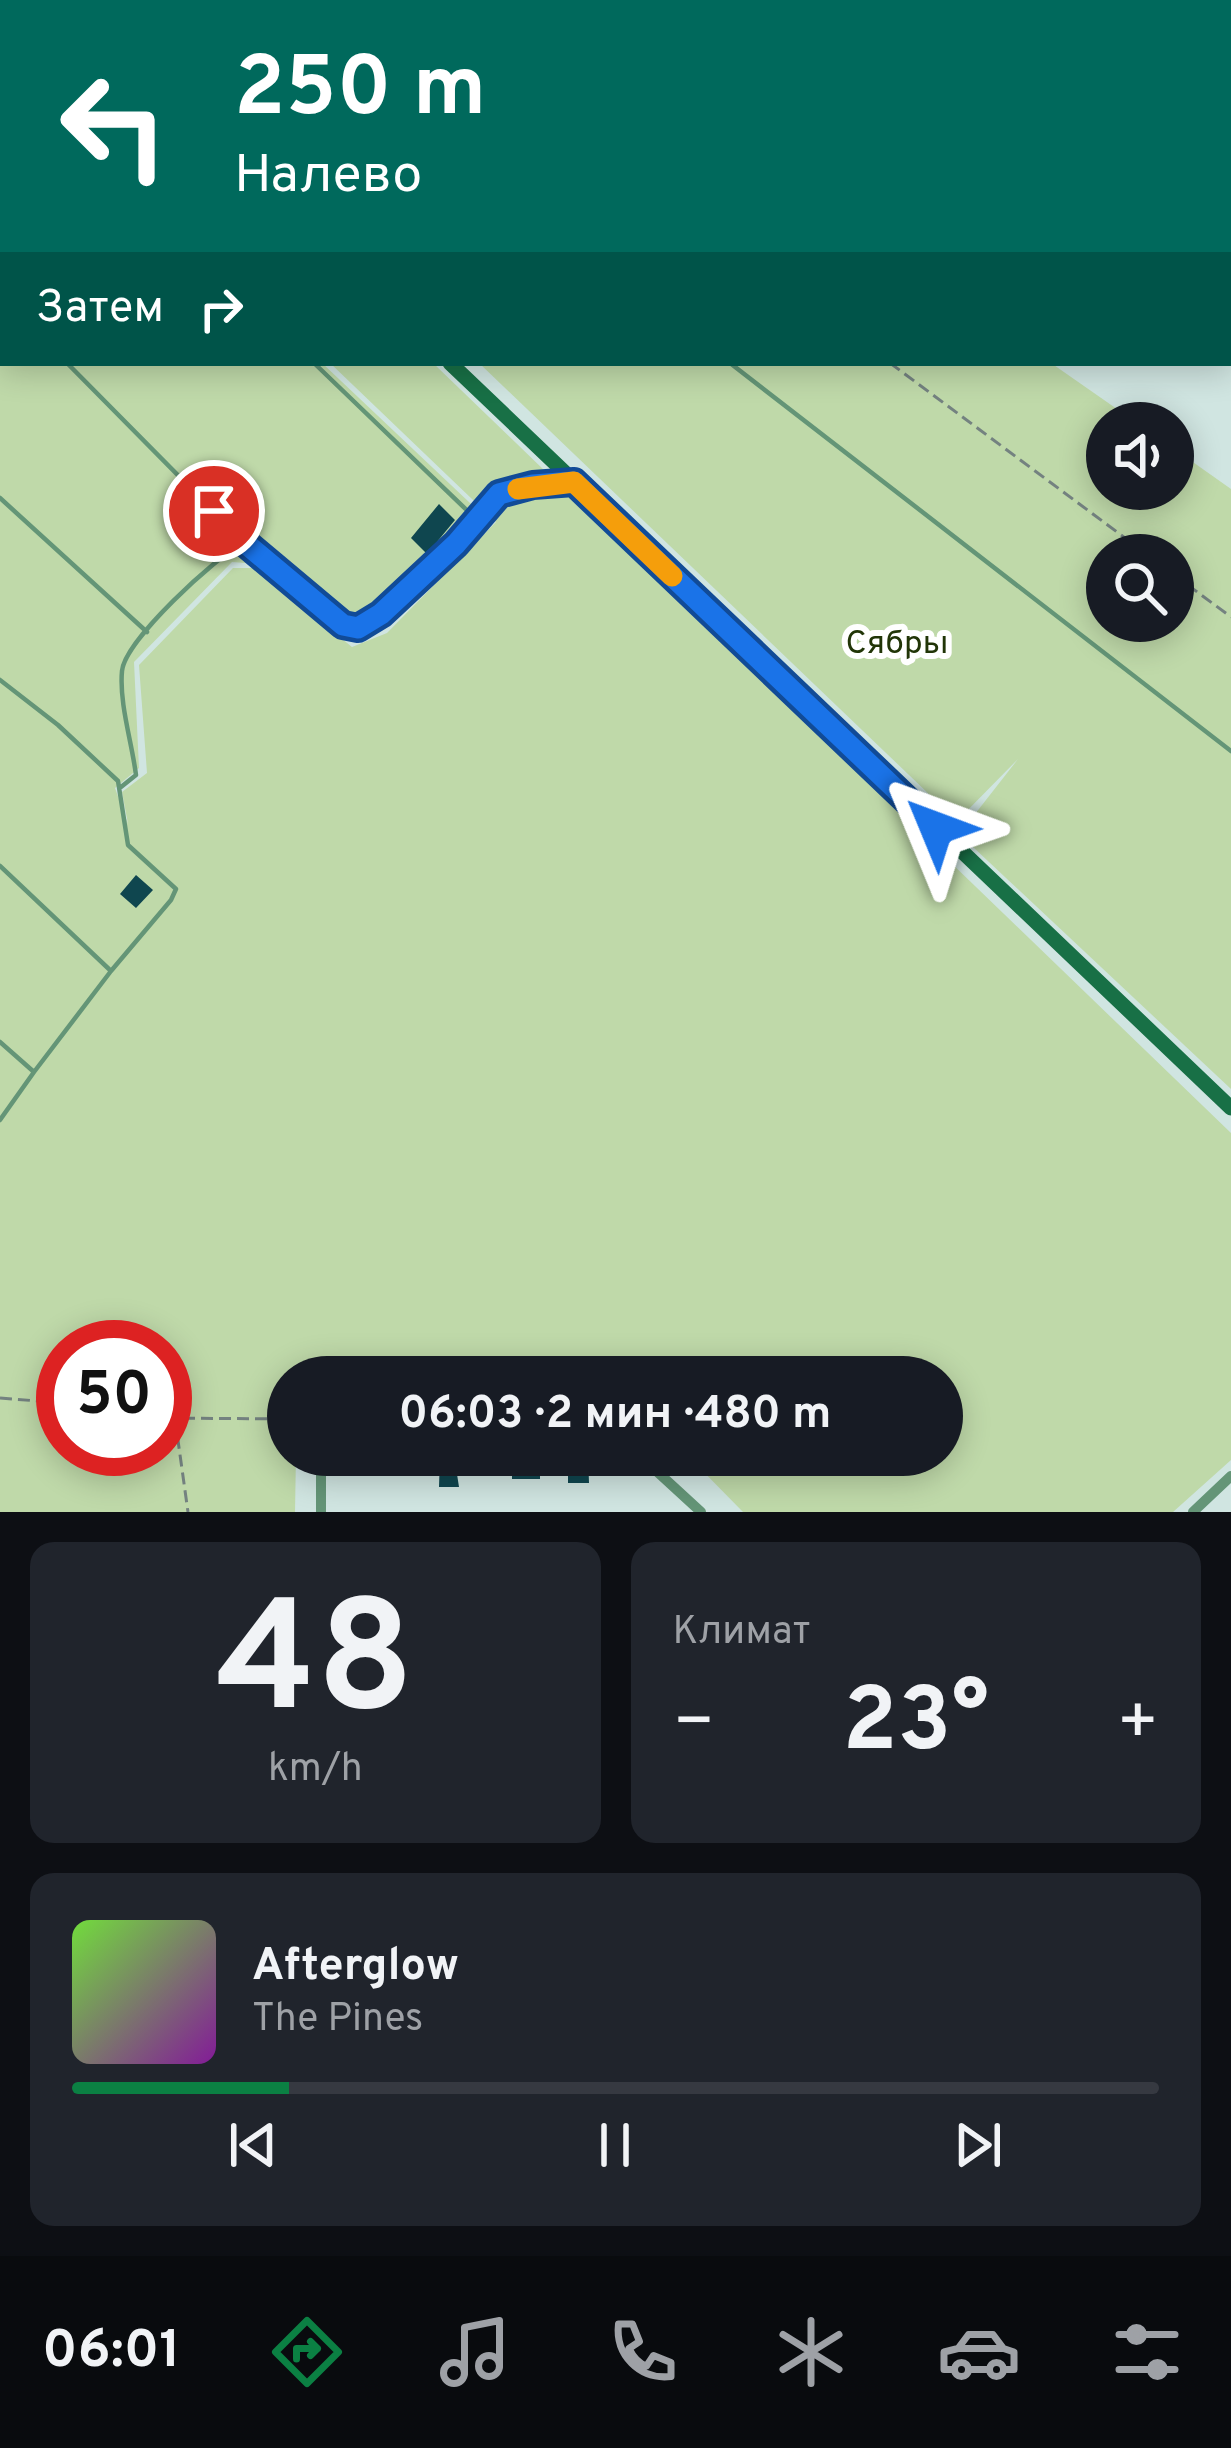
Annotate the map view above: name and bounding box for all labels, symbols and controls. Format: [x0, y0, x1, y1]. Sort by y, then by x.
text: 250 m [234, 39, 486, 145]
icon: left [36, 48, 192, 204]
text: Налево [234, 143, 422, 212]
icon: right [188, 276, 254, 342]
text: Затем [36, 281, 164, 338]
map controls [1086, 402, 1194, 642]
button: sound [1086, 402, 1194, 510]
pin [163, 460, 265, 562]
icon: arrive [181, 478, 247, 544]
button: search [1086, 534, 1194, 642]
park label: Сябры [846, 624, 948, 666]
position arrow [873, 765, 999, 891]
speed limit sign: 50 [36, 1320, 192, 1476]
text: 06:03 · 2 мин · 480 m [399, 1387, 831, 1444]
text: 48 [216, 1569, 414, 1767]
text: Климат [673, 1609, 810, 1658]
text: 23° [843, 1669, 989, 1782]
text: − [673, 1684, 715, 1767]
text: + [1116, 1684, 1159, 1767]
text: km/h [268, 1746, 363, 1795]
text: Afterglow [252, 1939, 459, 1996]
text: The Pines [252, 1996, 423, 2045]
icon: previous [220, 2112, 286, 2178]
icon: pause [582, 2112, 648, 2178]
icon: next [945, 2112, 1011, 2178]
icon: directions [265, 2310, 349, 2394]
icon: music [433, 2310, 517, 2394]
icon: phone [601, 2310, 685, 2394]
icon: climate [769, 2310, 853, 2394]
icon: car [937, 2310, 1021, 2394]
icon: filters [1105, 2310, 1189, 2394]
text: 06:01 [42, 2318, 181, 2387]

